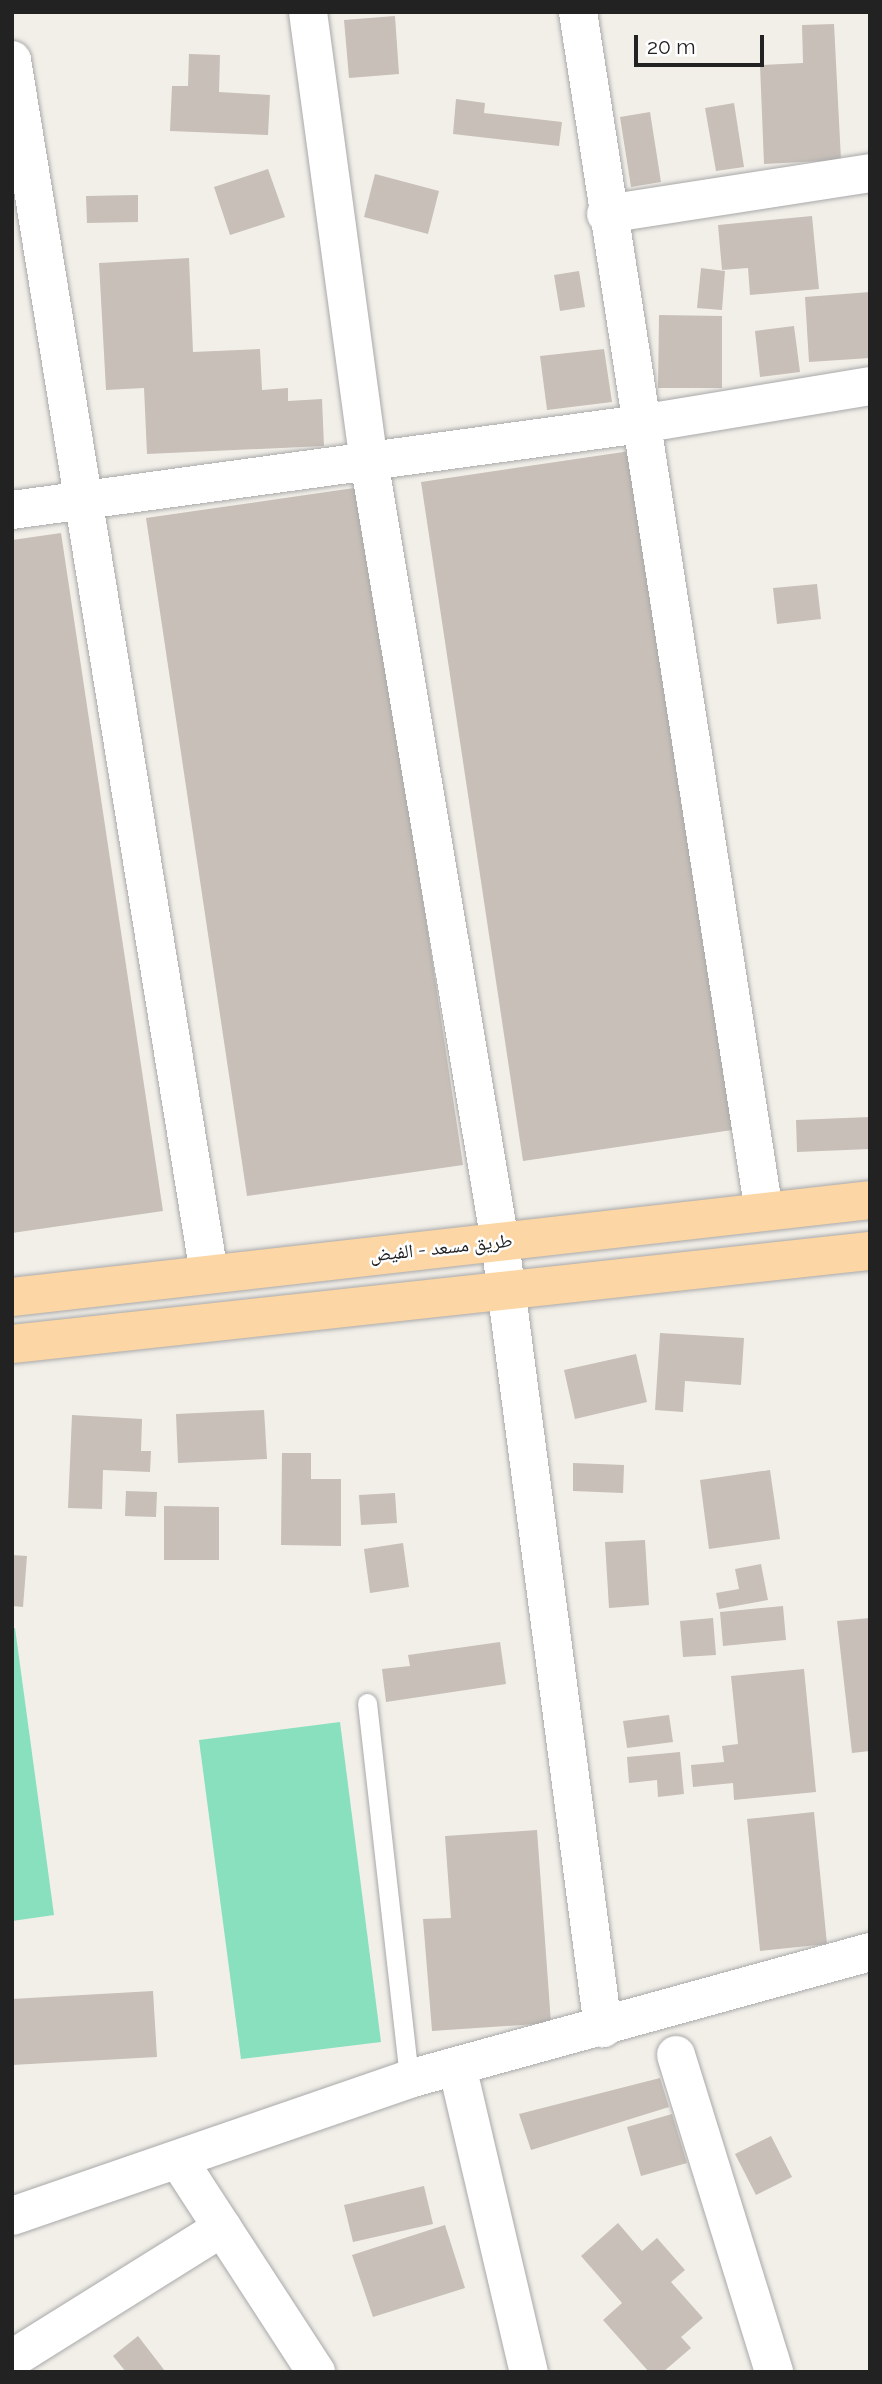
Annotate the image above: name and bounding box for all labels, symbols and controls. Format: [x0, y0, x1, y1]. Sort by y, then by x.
scale bar [637, 21, 766, 65]
text: 20 m [647, 34, 695, 59]
street label: طريق مسعد - الفيض [369, 1229, 513, 1267]

